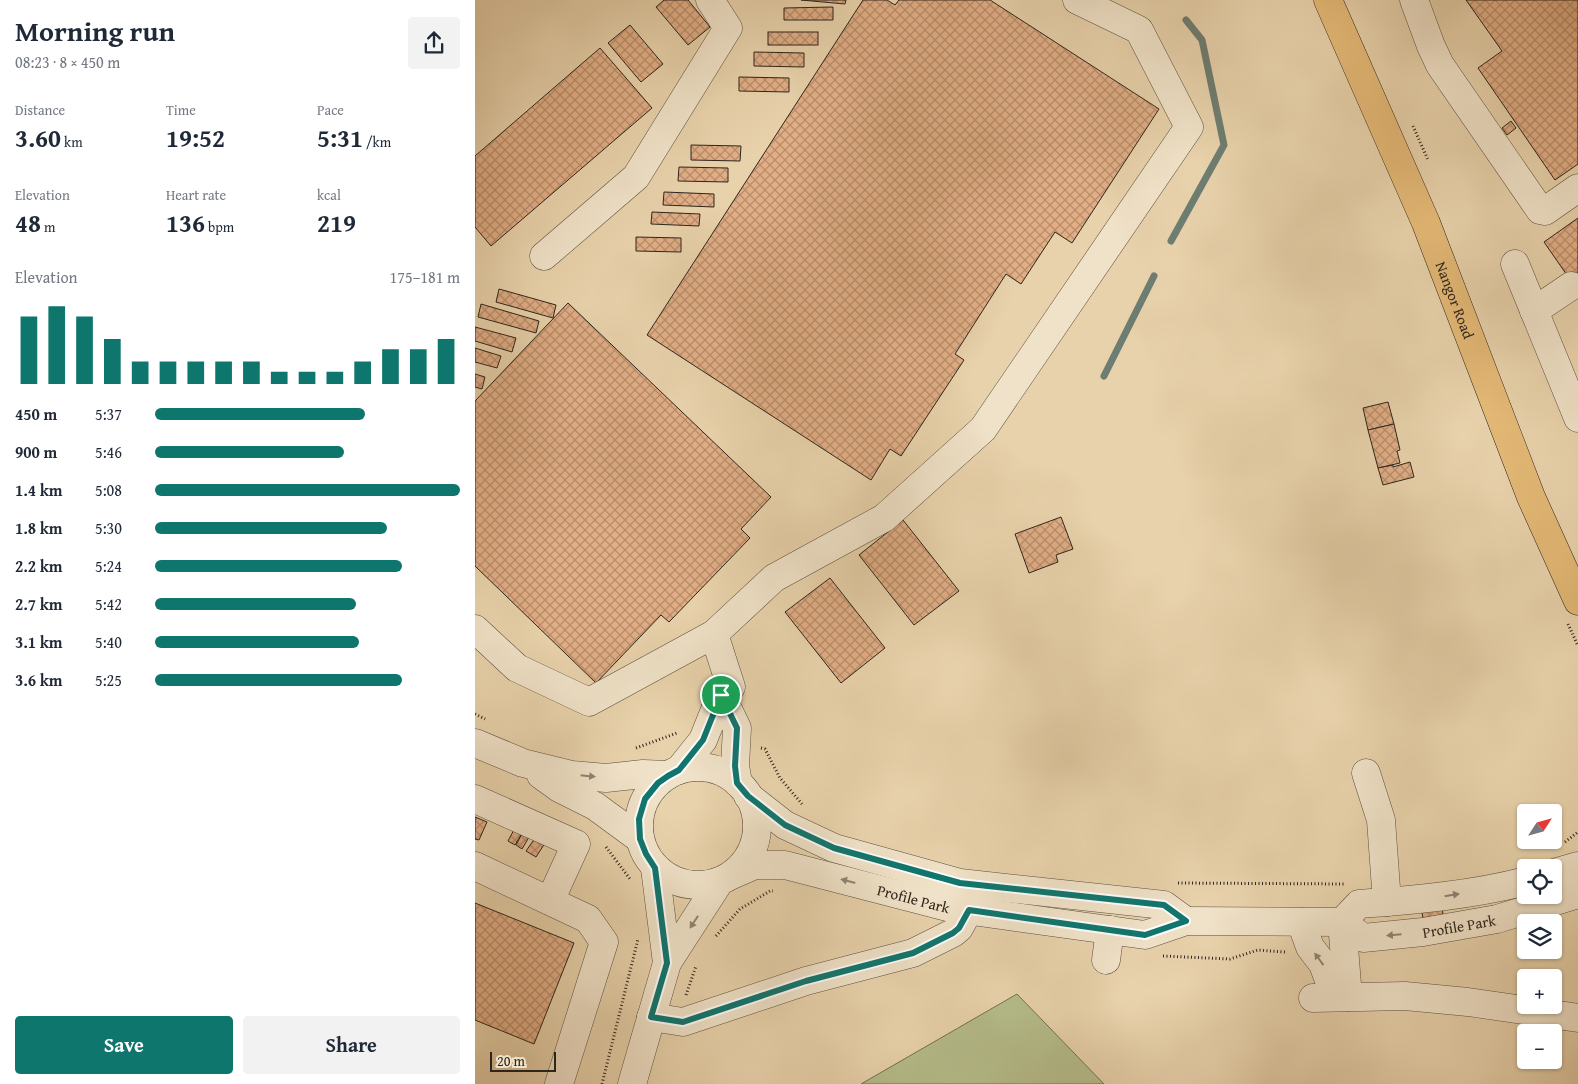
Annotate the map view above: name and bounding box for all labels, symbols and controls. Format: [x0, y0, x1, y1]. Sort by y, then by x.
text: Morning run [15, 10, 175, 51]
button: share [408, 17, 460, 69]
text: 08:23 · 8 × 450 m [15, 50, 120, 74]
text: Distance [15, 100, 65, 120]
text: Time [166, 100, 196, 120]
text: Pace [317, 100, 344, 120]
text: 3.60 [15, 120, 61, 156]
text: 19:52 [166, 120, 225, 156]
text: 5:31 [317, 120, 363, 156]
text: km [61, 132, 83, 152]
text: /km [363, 132, 391, 152]
text: Elevation [15, 185, 70, 205]
text: Heart rate [166, 185, 226, 205]
text: kcal [317, 185, 341, 205]
text: 48 [15, 205, 41, 241]
text: 136 [166, 205, 205, 241]
text: 219 [317, 205, 356, 241]
text: m [41, 217, 55, 237]
text: bpm [205, 217, 234, 237]
street label: Nangor Road [1431, 258, 1480, 342]
text: Elevation [15, 265, 78, 289]
text: 175–181 m [390, 265, 460, 289]
text: 450 m [15, 402, 57, 426]
text: 5:37 [95, 402, 122, 426]
text: 900 m [15, 440, 57, 464]
text: 5:46 [95, 440, 122, 464]
text: 1.4 km [15, 478, 62, 502]
text: 5:08 [95, 478, 122, 502]
text: 1.8 km [15, 516, 62, 540]
text: 5:30 [95, 516, 122, 540]
text: 2.2 km [15, 554, 62, 578]
text: 5:24 [95, 554, 122, 578]
text: 2.7 km [15, 592, 62, 616]
text: 5:42 [95, 592, 122, 616]
text: 3.1 km [15, 630, 62, 654]
text: 5:40 [95, 630, 122, 654]
text: 3.6 km [15, 668, 62, 692]
text: 5:25 [95, 668, 122, 692]
pin [700, 674, 742, 716]
icon: arrive [707, 681, 735, 709]
one-way arrow [580, 772, 596, 780]
north arrow [1517, 804, 1563, 849]
map controls [1517, 804, 1562, 1069]
button: locate [1517, 859, 1562, 904]
one-way arrow [840, 877, 855, 885]
street label: Profile Park [875, 879, 953, 918]
one-way arrow [1444, 890, 1460, 898]
street label: Profile Park [1421, 909, 1498, 942]
button: layers [1517, 914, 1562, 959]
one-way arrow [689, 915, 698, 929]
one-way arrow [1386, 931, 1402, 939]
one-way arrow [1314, 952, 1324, 966]
button: + [1517, 969, 1562, 1014]
button: Save [15, 1016, 233, 1074]
button: Share [243, 1016, 460, 1074]
button: − [1517, 1024, 1562, 1069]
scale bar [490, 1049, 556, 1072]
text: 20 m [497, 1051, 525, 1071]

